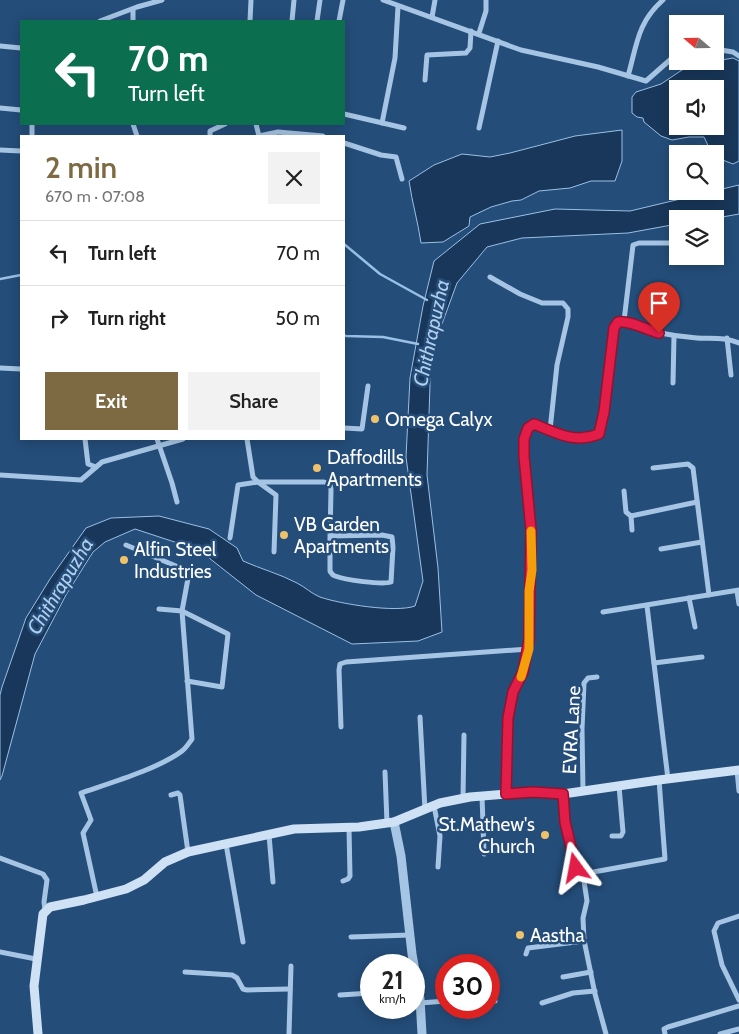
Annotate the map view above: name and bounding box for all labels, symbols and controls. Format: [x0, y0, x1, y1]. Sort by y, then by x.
north arrow [669, 15, 724, 70]
map controls [669, 15, 724, 265]
text: 70 m [128, 37, 209, 80]
icon: left [45, 40, 110, 105]
text: Turn left [128, 80, 205, 107]
button: sound [669, 80, 724, 135]
button: search [669, 145, 724, 200]
text: 2 min [45, 149, 117, 186]
button: close [268, 152, 320, 204]
text: 670 m · 07:08 [45, 187, 145, 206]
button: layers [669, 210, 724, 265]
icon: left [45, 239, 73, 267]
text: Turn left [88, 242, 156, 265]
text: 70 m [276, 242, 320, 265]
water label: Chithrapuzha [408, 277, 454, 389]
pin [638, 282, 680, 333]
icon: arrive [645, 289, 673, 317]
icon: right [45, 304, 73, 332]
text: Turn right [88, 307, 166, 330]
text: 50 m [276, 307, 320, 330]
button: Exit [45, 372, 178, 430]
button: Share [188, 372, 320, 430]
place label: Omega Calyx [385, 408, 493, 431]
marker: Omega Calyx [369, 413, 381, 425]
place label: Daffodills Apartments [327, 446, 422, 491]
marker: Daffodills Apartments [311, 462, 323, 474]
place label: VB Garden Apartments [294, 513, 389, 558]
marker: VB Garden Apartments [278, 529, 290, 541]
water label: Chithrapuzha [22, 533, 98, 639]
place label: Alfin Steel Industries [134, 538, 217, 583]
marker: Alfin Steel Industries [118, 554, 130, 566]
street label: EVRA Lane [558, 685, 585, 775]
place label: St.Mathew's Church [438, 813, 535, 858]
marker: St.Mathew's Church [539, 829, 551, 841]
position arrow [549, 841, 601, 893]
place label: Aastha [530, 924, 585, 947]
marker: Aastha [514, 929, 526, 941]
speed limit sign: 30 [435, 954, 500, 1019]
text: 21 [381, 965, 404, 995]
text: km/h [379, 991, 406, 1006]

